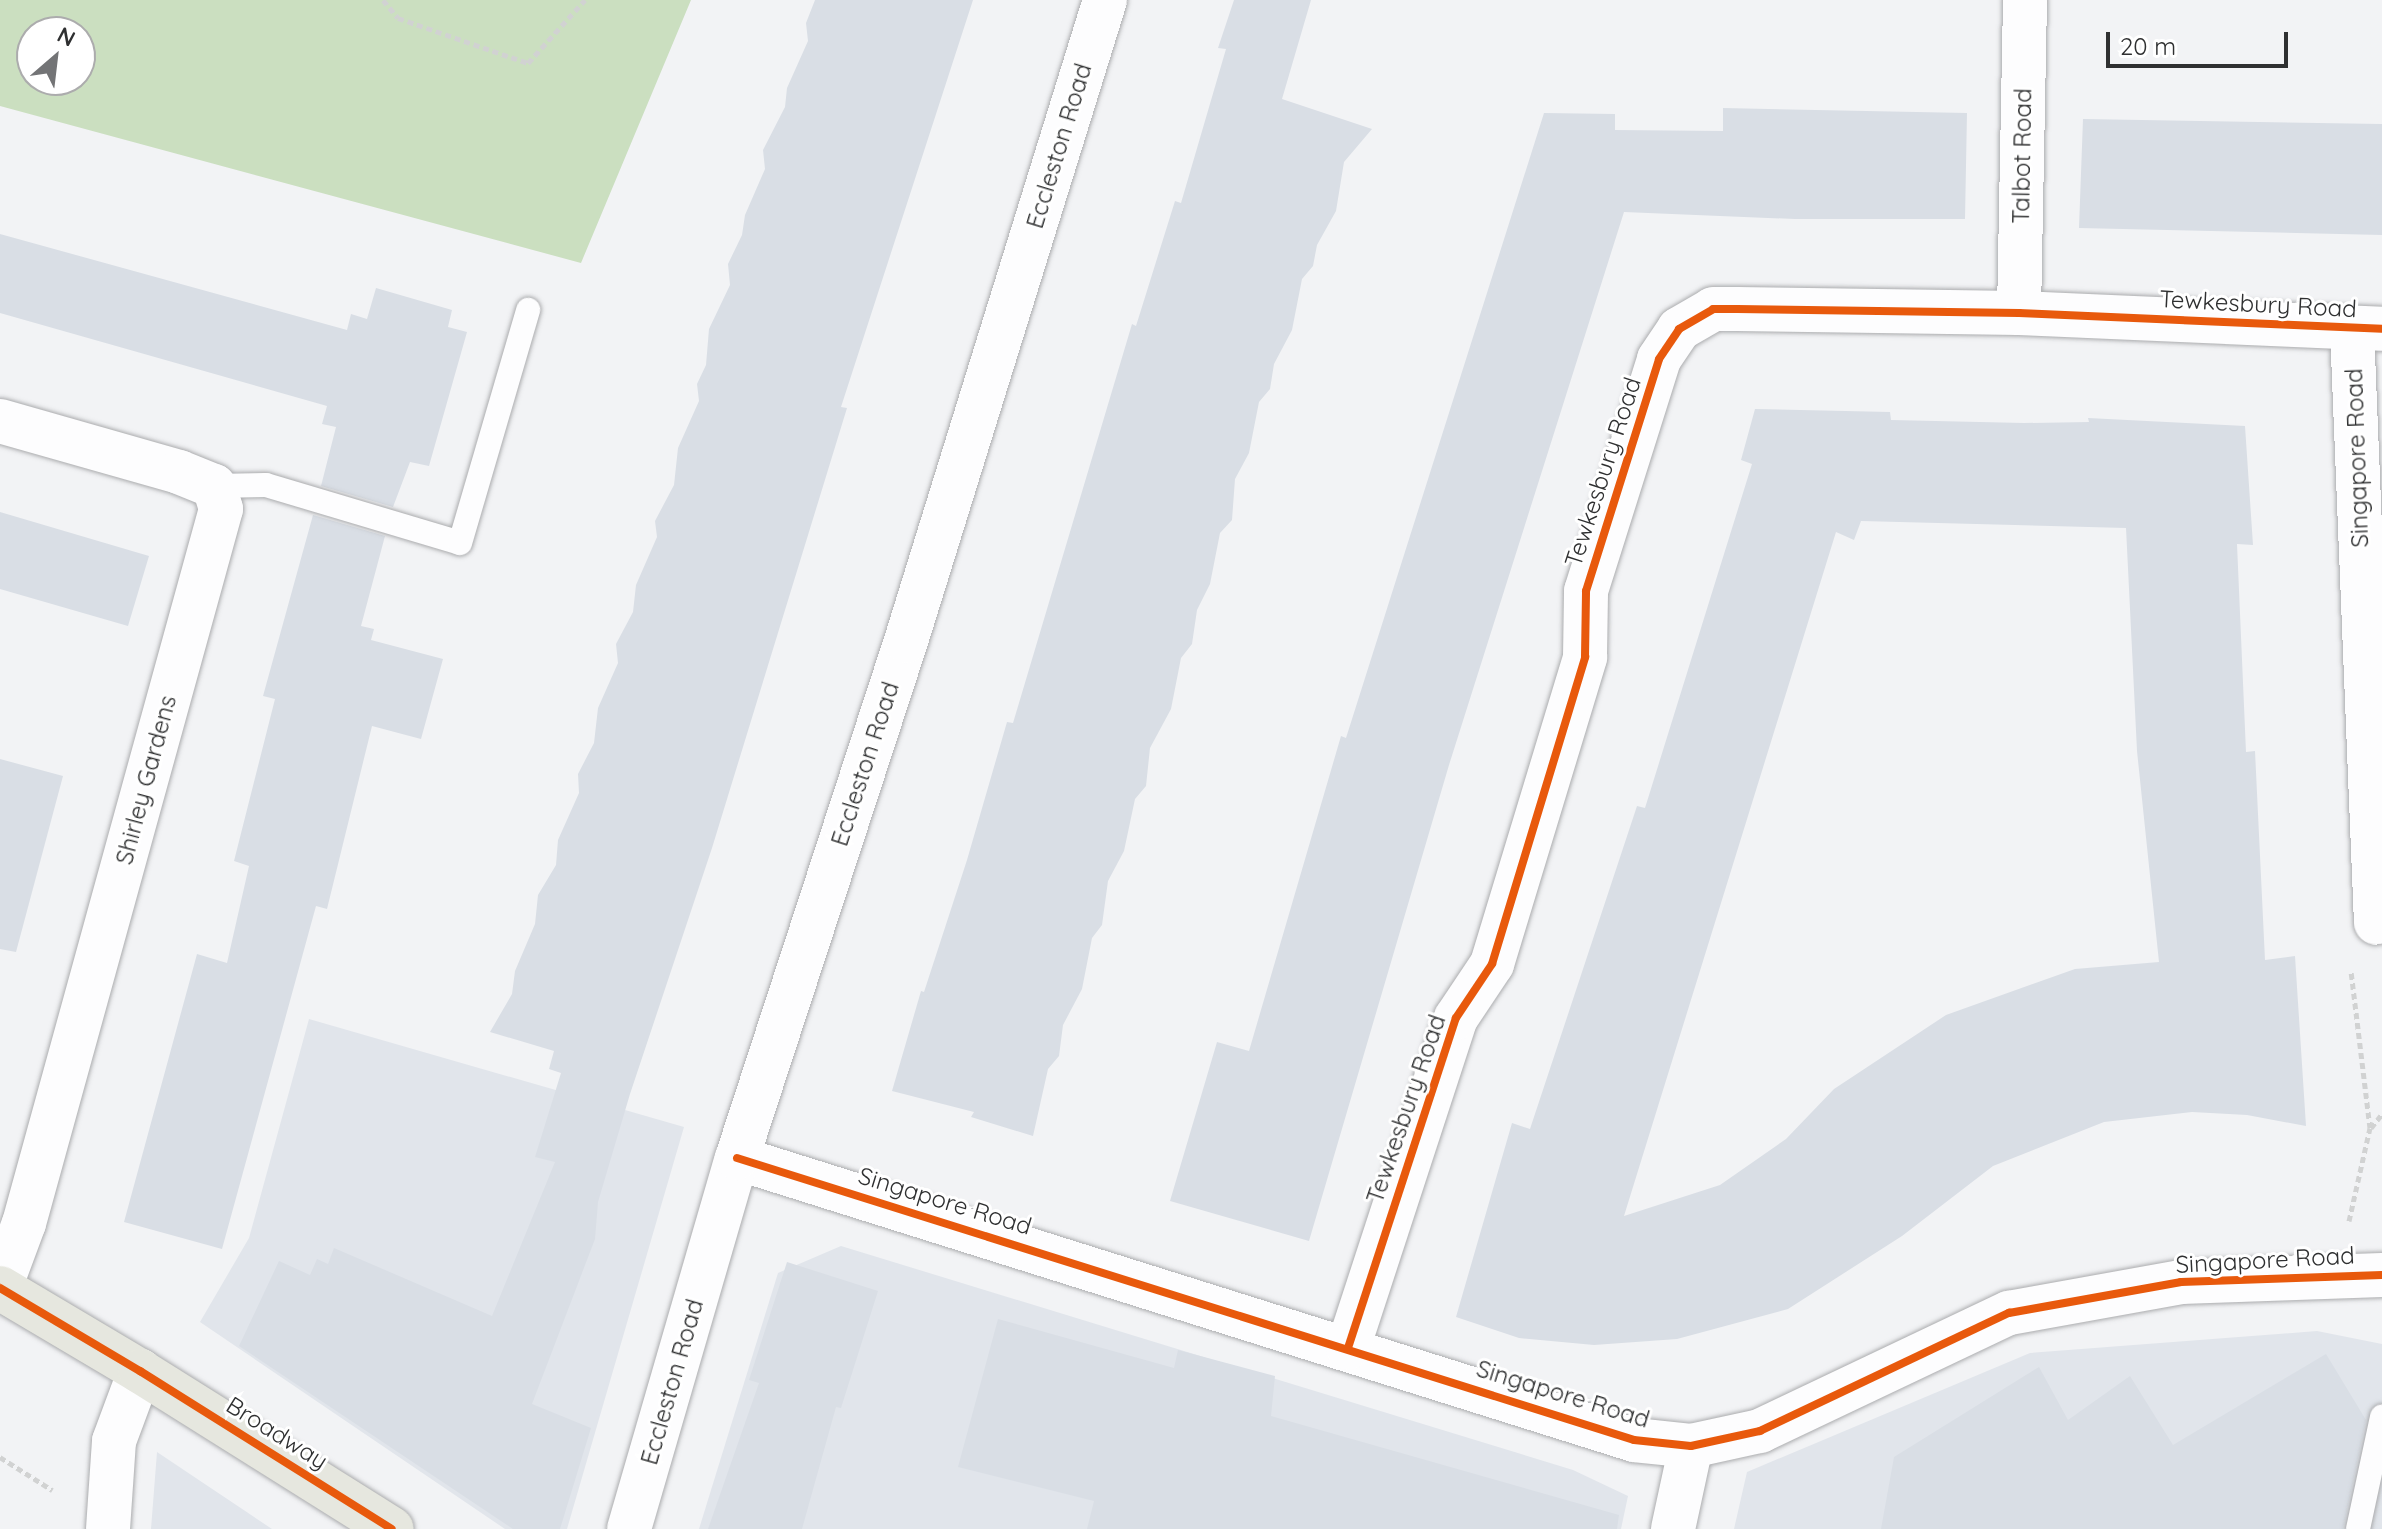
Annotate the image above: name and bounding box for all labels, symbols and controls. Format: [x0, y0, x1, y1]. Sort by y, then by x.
north arrow [16, 16, 96, 96]
scale bar [2110, 16, 2292, 66]
text: N [53, 20, 80, 53]
text: 20 m [2120, 31, 2176, 61]
street label: Eccleston Road [1020, 60, 1098, 232]
street label: Talbot Road [2006, 88, 2038, 224]
street label: Tewkesbury Road [2159, 284, 2357, 324]
street label: Singapore Road [2339, 368, 2375, 548]
street label: Tewkesbury Road [1559, 374, 1647, 570]
street label: Eccleston Road [825, 678, 905, 850]
street label: Shirley Gardens [110, 692, 182, 868]
street label: Tewkesbury Road [1360, 1011, 1452, 1207]
street label: Singapore Road [855, 1161, 1035, 1241]
street label: Singapore Road [2175, 1241, 2355, 1279]
street label: Eccleston Road [635, 1296, 709, 1468]
street label: Singapore Road [1473, 1354, 1653, 1434]
street label: Broadway [221, 1391, 333, 1475]

